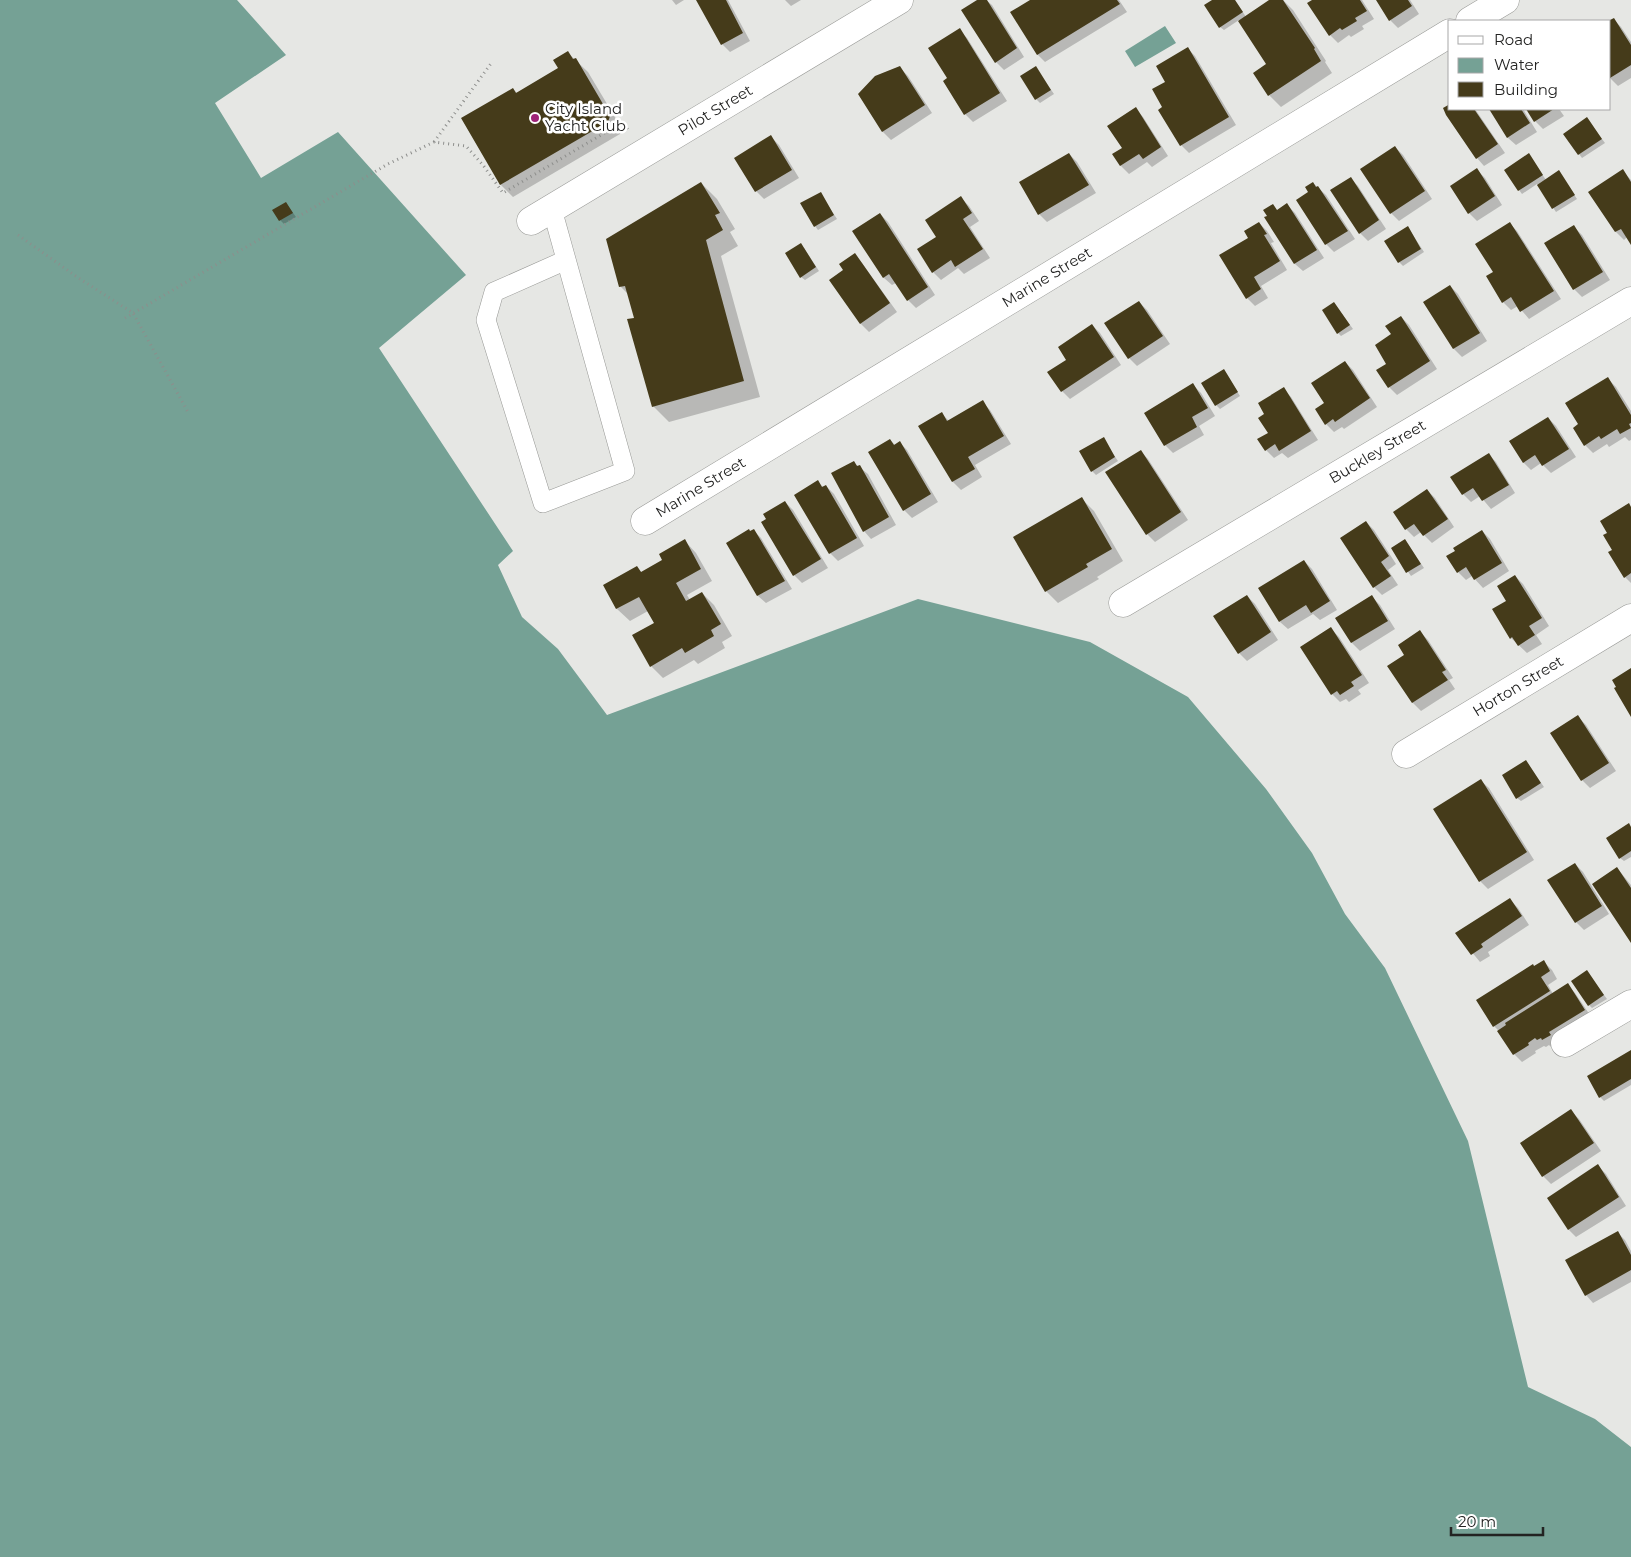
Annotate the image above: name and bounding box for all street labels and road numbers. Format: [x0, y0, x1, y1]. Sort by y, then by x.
street label: Pilot Street [674, 80, 756, 140]
street label: Marine Street [998, 242, 1095, 311]
street label: Buckley Street [1325, 415, 1429, 487]
street label: Marine Street [652, 452, 749, 521]
street label: Horton Street [1469, 651, 1567, 720]

